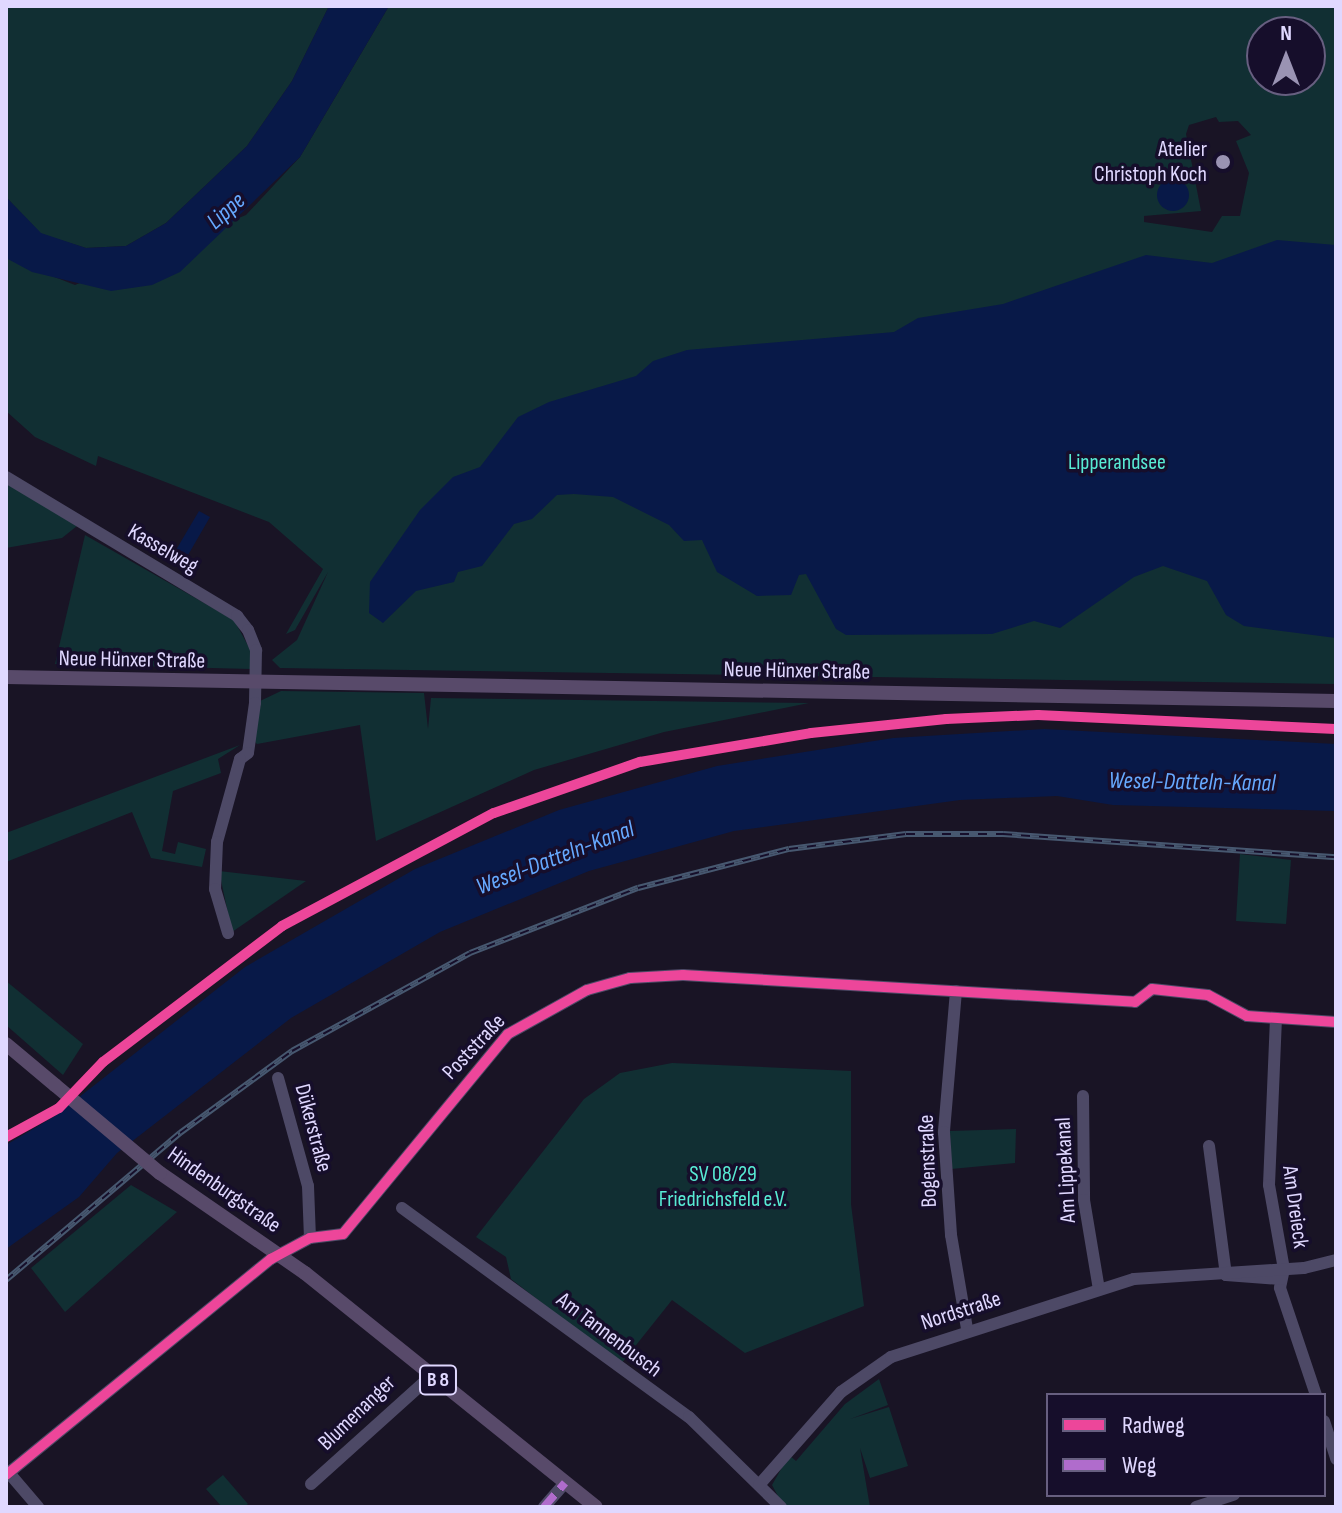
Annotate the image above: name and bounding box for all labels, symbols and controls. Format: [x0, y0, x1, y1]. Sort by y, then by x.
north arrow [1246, 16, 1326, 96]
text: N [1280, 20, 1292, 47]
place label: Atelier Christoph Koch [1094, 136, 1207, 188]
marker: Atelier Christoph Koch [1214, 153, 1232, 171]
water label: Lippe [201, 186, 251, 236]
park label: Lipperandsee [1068, 450, 1166, 476]
street label: Kasselweg [123, 518, 203, 580]
street label: Neue Hünxer Straße [58, 646, 206, 674]
street label: Neue Hünxer Straße [723, 657, 871, 685]
water label: Wesel-Datteln-Kanal [1108, 766, 1276, 798]
water label: Wesel-Datteln-Kanal [472, 815, 638, 901]
street label: Poststraße [437, 1009, 511, 1085]
street label: Dükerstraße [289, 1081, 337, 1175]
street label: Bogenstraße [913, 1114, 943, 1208]
street label: Am Lippekanal [1050, 1117, 1082, 1223]
street label: Hindenburgstraße [162, 1141, 286, 1239]
park label: SV 08/29 Friedrichsfeld e.V. [659, 1161, 787, 1212]
street label: Am Dreieck [1276, 1164, 1314, 1250]
street label: Nordstraße [918, 1286, 1004, 1336]
street label: Am Tannenbusch [551, 1287, 667, 1383]
road number: B 8 [418, 1364, 458, 1396]
street label: Blumenanger [313, 1370, 401, 1456]
legend [1046, 1393, 1326, 1497]
text: Radweg [1122, 1411, 1185, 1440]
text: Weg [1122, 1451, 1156, 1480]

